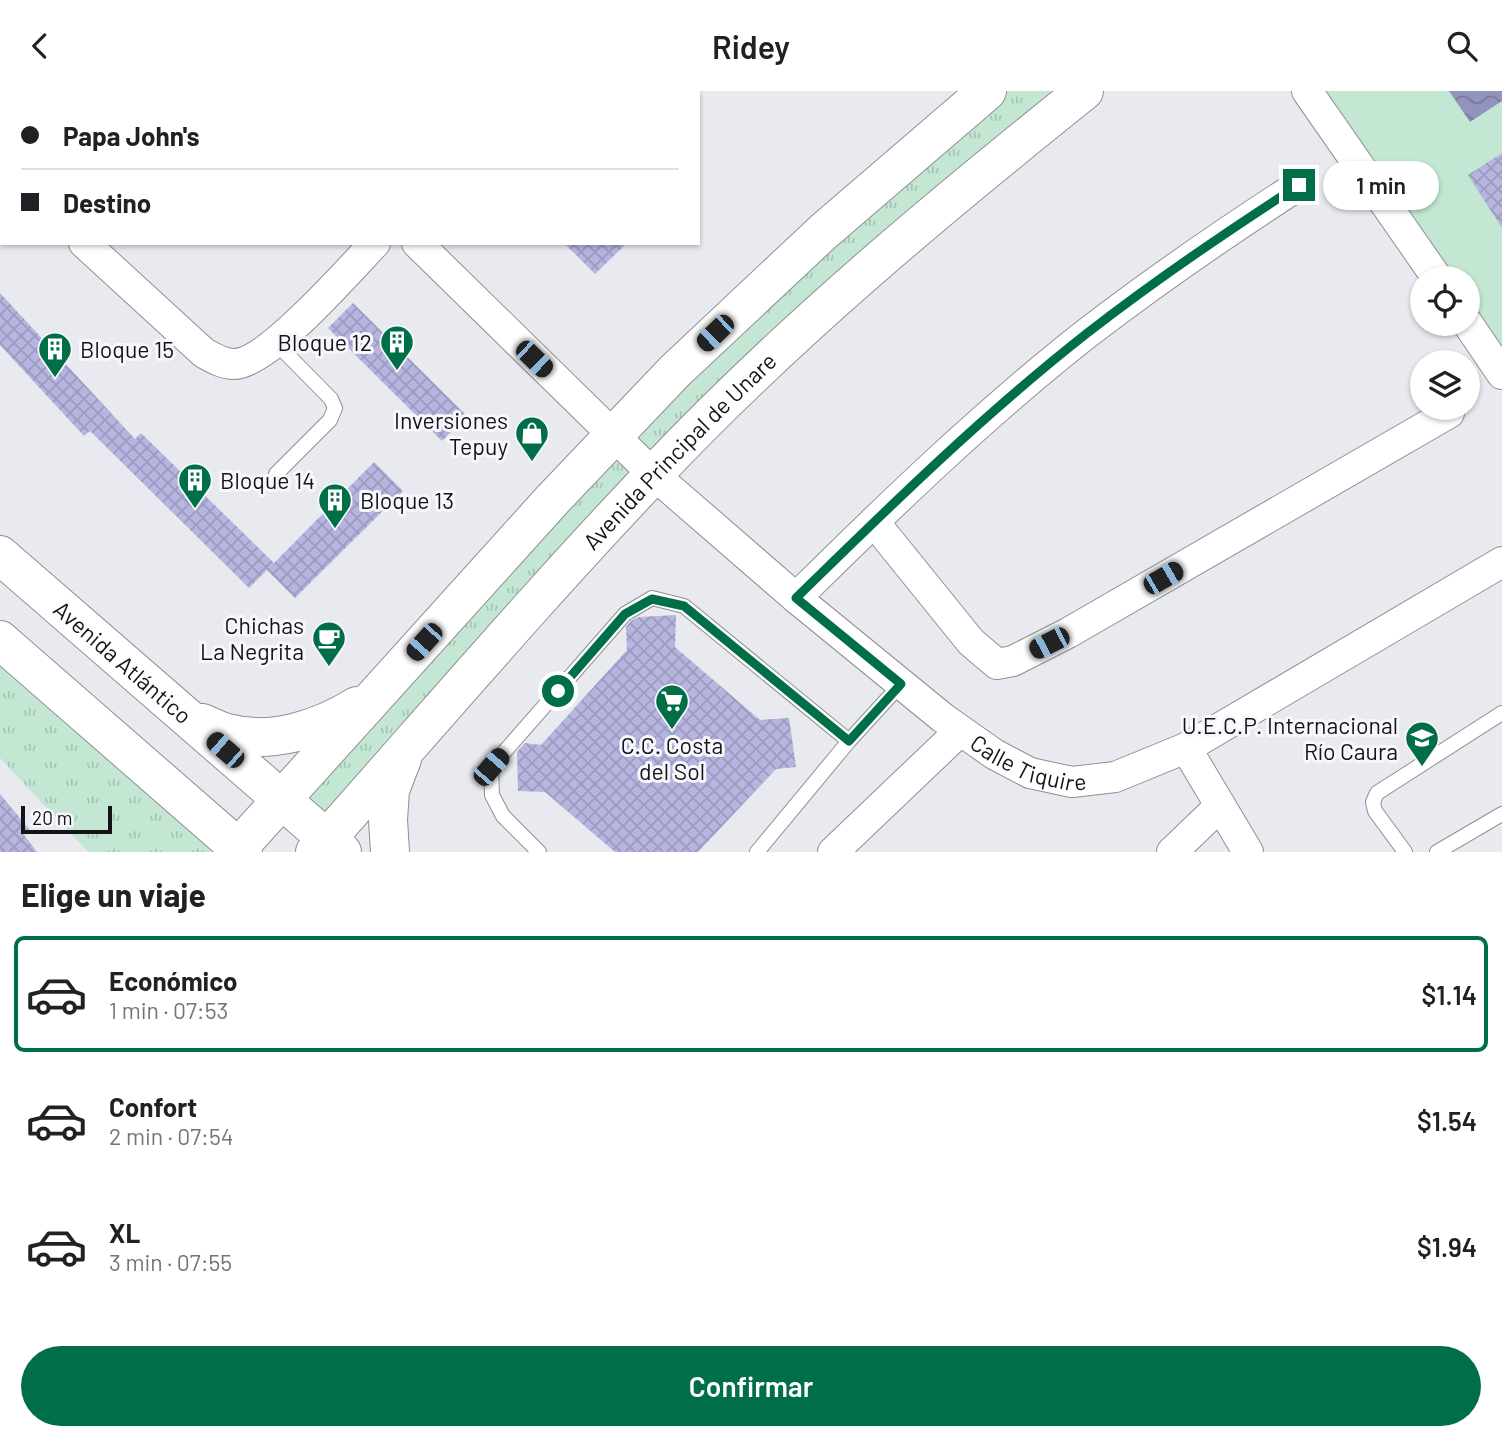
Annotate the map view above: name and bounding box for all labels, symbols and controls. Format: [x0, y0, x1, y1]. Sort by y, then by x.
icon: back [21, 27, 59, 65]
text: Ridey [712, 27, 790, 65]
icon: search [1443, 27, 1481, 65]
text: Papa John's [63, 120, 200, 151]
callout: 1 min [1324, 161, 1439, 210]
route end [1283, 169, 1315, 201]
text: 1 min [1356, 171, 1406, 199]
text: Destino [63, 187, 151, 218]
map controls [1410, 266, 1480, 420]
button: locate [1410, 266, 1480, 336]
car [693, 311, 738, 355]
building icon: Bloque 12 [378, 323, 416, 372]
place label: Bloque 12 [277, 328, 372, 356]
building icon: Bloque 15 [36, 330, 74, 379]
place label: Bloque 15 [80, 335, 174, 363]
car [512, 337, 557, 381]
street label: Avenida Principal de Unare [577, 346, 782, 555]
button: layers [1410, 350, 1480, 420]
place label: Inversiones Tepuy [394, 406, 508, 460]
shop icon: Inversiones Tepuy [513, 414, 551, 463]
building icon: Bloque 14 [176, 461, 214, 510]
place label: Bloque 14 [220, 466, 315, 494]
building icon: Bloque 13 [316, 481, 354, 530]
place label: Bloque 13 [360, 486, 454, 514]
car [1140, 558, 1187, 598]
street label: Avenida Atlántico [48, 594, 198, 729]
place label: Chichas La Negrita [200, 611, 304, 665]
cafe icon: Chichas La Negrita [310, 619, 348, 668]
car [403, 619, 446, 665]
car [1026, 624, 1073, 662]
route start [542, 675, 574, 707]
supermarket icon: C.C. Costa del Sol [653, 682, 691, 731]
place label: U.E.C.P. Internacional Río Caura [1182, 711, 1398, 765]
school or university icon: U.E.C.P. Internacional Río Caura [1403, 719, 1441, 768]
car [203, 728, 248, 772]
street label: Calle Tiquire [965, 728, 1088, 796]
place label: C.C. Costa del Sol [621, 731, 723, 785]
car [470, 744, 513, 790]
scale bar [21, 803, 112, 835]
text: 20 m [32, 806, 72, 829]
text: Elige un viaje [21, 875, 206, 913]
icon: car [25, 963, 88, 1026]
text: Económico [109, 965, 238, 996]
text: $1.14 [1422, 979, 1477, 1010]
text: 1 min · 07:53 [109, 996, 228, 1024]
icon: car [25, 1089, 88, 1152]
text: Confort [109, 1091, 197, 1122]
text: $1.54 [1417, 1105, 1477, 1136]
text: 2 min · 07:54 [109, 1122, 233, 1150]
icon: car [25, 1215, 88, 1278]
text: XL [109, 1217, 140, 1248]
text: $1.94 [1417, 1231, 1477, 1262]
text: 3 min · 07:55 [109, 1248, 232, 1276]
button: Confirmar [21, 1346, 1481, 1426]

